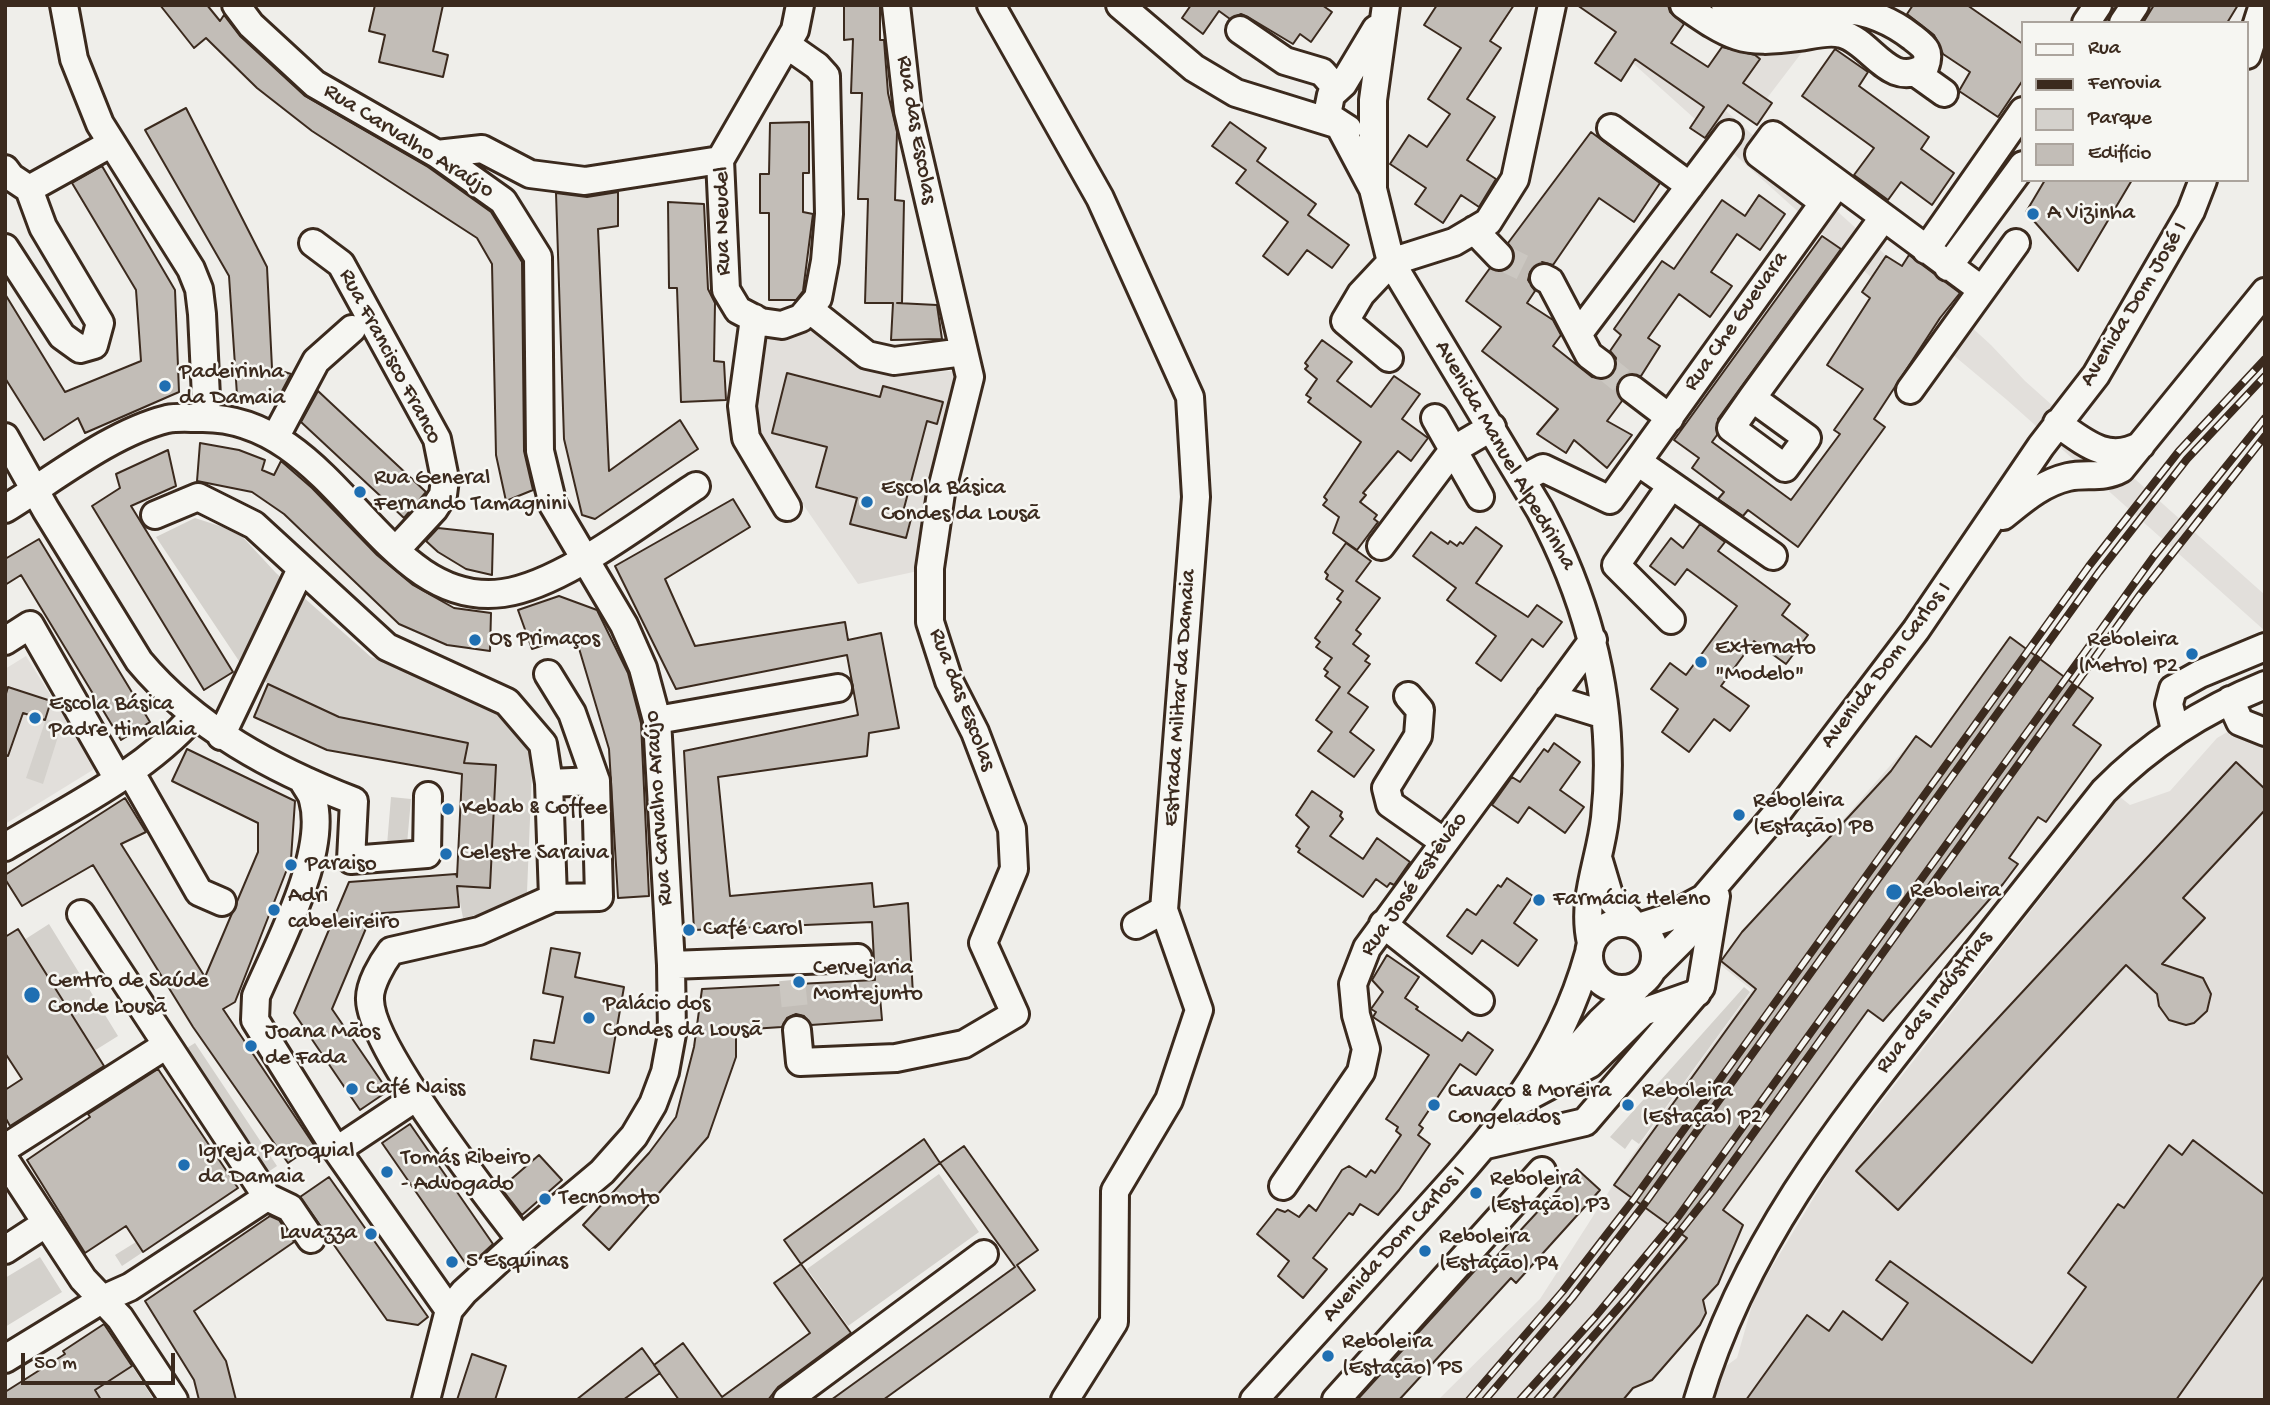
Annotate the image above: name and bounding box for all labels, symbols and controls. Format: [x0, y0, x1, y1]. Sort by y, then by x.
legend [2022, 21, 2249, 182]
text: Rua [2088, 37, 2121, 62]
street label: Rua das Escolas [888, 54, 942, 206]
text: Ferrovia [2088, 72, 2161, 97]
street label: Rua Carvalho Araújo [318, 78, 498, 206]
text: Parque [2088, 107, 2152, 132]
text: Edifício [2088, 142, 2152, 167]
street label: Rua Neudel [709, 166, 739, 276]
place label: A Vizinha [2047, 200, 2135, 228]
marker: A Vizinha [2025, 206, 2041, 222]
street label: Avenida Dom José I [2075, 218, 2195, 392]
street label: Rua Che Guevara [1679, 247, 1795, 397]
street label: Rua Francisco Franco [331, 265, 447, 449]
street label: Avenida Manuel Alpedrinha [1427, 336, 1581, 576]
place label: Padeirinha da Damaia [179, 359, 285, 413]
marker: Padeirinha da Damaia [157, 378, 173, 394]
place label: Rua General Fernando Tamagnini [374, 465, 567, 519]
place label: Escola Básica Condes da Lousã [881, 475, 1040, 529]
marker: Rua General Fernando Tamagnini [352, 484, 368, 500]
marker: Escola Básica Condes da Lousã [859, 494, 875, 510]
street label: Estrada Militar da Damaia [1158, 568, 1204, 828]
street label: Avenida Dom Carlos I [1815, 577, 1959, 755]
street label: Rua das Escolas [921, 625, 1001, 775]
place label: Os Primaços [489, 626, 600, 654]
place label: Reboleira (Metro) P2 [2078, 627, 2178, 681]
marker: Os Primaços [467, 632, 483, 648]
place label: Externato "Modelo" [1715, 635, 1816, 689]
marker: Reboleira (Metro) P2 [2184, 646, 2200, 662]
marker: Externato "Modelo" [1693, 654, 1709, 670]
place label: Escola Básica Padre Himalaia [49, 691, 196, 745]
street label: Rua Carvalho Araújo [639, 709, 681, 907]
marker: Escola Básica Padre Himalaia [27, 710, 43, 726]
place label: Reboleira (Estação) P8 [1753, 788, 1874, 842]
place label: Kebab & Coffee [462, 795, 607, 823]
marker: Kebab & Coffee [440, 801, 456, 817]
marker: Reboleira (Estação) P8 [1731, 807, 1747, 823]
street label: Rua José Estêvão [1355, 808, 1475, 962]
place label: Celeste Saraiva [460, 840, 609, 868]
marker: Celeste Saraiva [438, 846, 454, 862]
place label: Paraiso [305, 851, 377, 879]
marker: Paraiso [283, 857, 299, 873]
place label: Reboleira [1910, 878, 2001, 906]
marker: Reboleira [1884, 882, 1904, 902]
place label: Adri cabeleireiro [288, 883, 400, 937]
place label: Farmácia Heleno [1553, 886, 1711, 914]
marker: Farmácia Heleno [1531, 892, 1547, 908]
marker: Adri cabeleireiro [266, 902, 282, 918]
place label: Café Carol [703, 916, 803, 944]
marker: Café Carol [681, 922, 697, 938]
street label: Rua das Indústrias [1871, 926, 1999, 1080]
place label: Cervejaria Montejunto [813, 955, 923, 1009]
place label: Centro de Saúde Conde Lousã [48, 968, 209, 1022]
marker: Cervejaria Montejunto [791, 974, 807, 990]
marker: Centro de Saúde Conde Lousã [22, 985, 42, 1005]
place label: Palácio dos Condes da Lousã [603, 991, 762, 1045]
marker: Palácio dos Condes da Lousã [581, 1010, 597, 1026]
place label: Joana Mãos de Fada [265, 1019, 380, 1073]
marker: Joana Mãos de Fada [243, 1038, 259, 1054]
place label: Café Naiss [366, 1075, 465, 1103]
place label: Cavaco & Moreira Congelados [1448, 1078, 1611, 1132]
place label: Reboleira (Estação) P2 [1642, 1078, 1762, 1132]
marker: Café Naiss [344, 1081, 360, 1097]
marker: Cavaco & Moreira Congelados [1426, 1097, 1442, 1113]
marker: Reboleira (Estação) P2 [1620, 1097, 1636, 1113]
place label: Igreja Paroquial da Damaia [198, 1138, 354, 1192]
place label: Tomás Ribeiro - Advogado [401, 1145, 531, 1199]
marker: Igreja Paroquial da Damaia [176, 1157, 192, 1173]
street label: Avenida Dom Carlos I [1317, 1161, 1473, 1329]
marker: Tomás Ribeiro - Advogado [379, 1164, 395, 1180]
place label: Reboleira (Estação) P3 [1490, 1166, 1611, 1220]
place label: Tecnomoto [559, 1185, 660, 1213]
marker: Reboleira (Estação) P3 [1468, 1185, 1484, 1201]
marker: Tecnomoto [537, 1191, 553, 1207]
place label: Lavazza [280, 1220, 357, 1248]
place label: Reboleira (Estação) P4 [1439, 1224, 1559, 1278]
marker: Lavazza [363, 1226, 379, 1242]
marker: Reboleira (Estação) P4 [1417, 1243, 1433, 1259]
place label: 5 Esquinas [466, 1248, 568, 1276]
marker: 5 Esquinas [444, 1254, 460, 1270]
place label: Reboleira (Estação) P5 [1342, 1329, 1463, 1383]
scale bar [24, 1338, 178, 1382]
marker: Reboleira (Estação) P5 [1320, 1348, 1336, 1364]
text: 50 m [34, 1352, 77, 1377]

